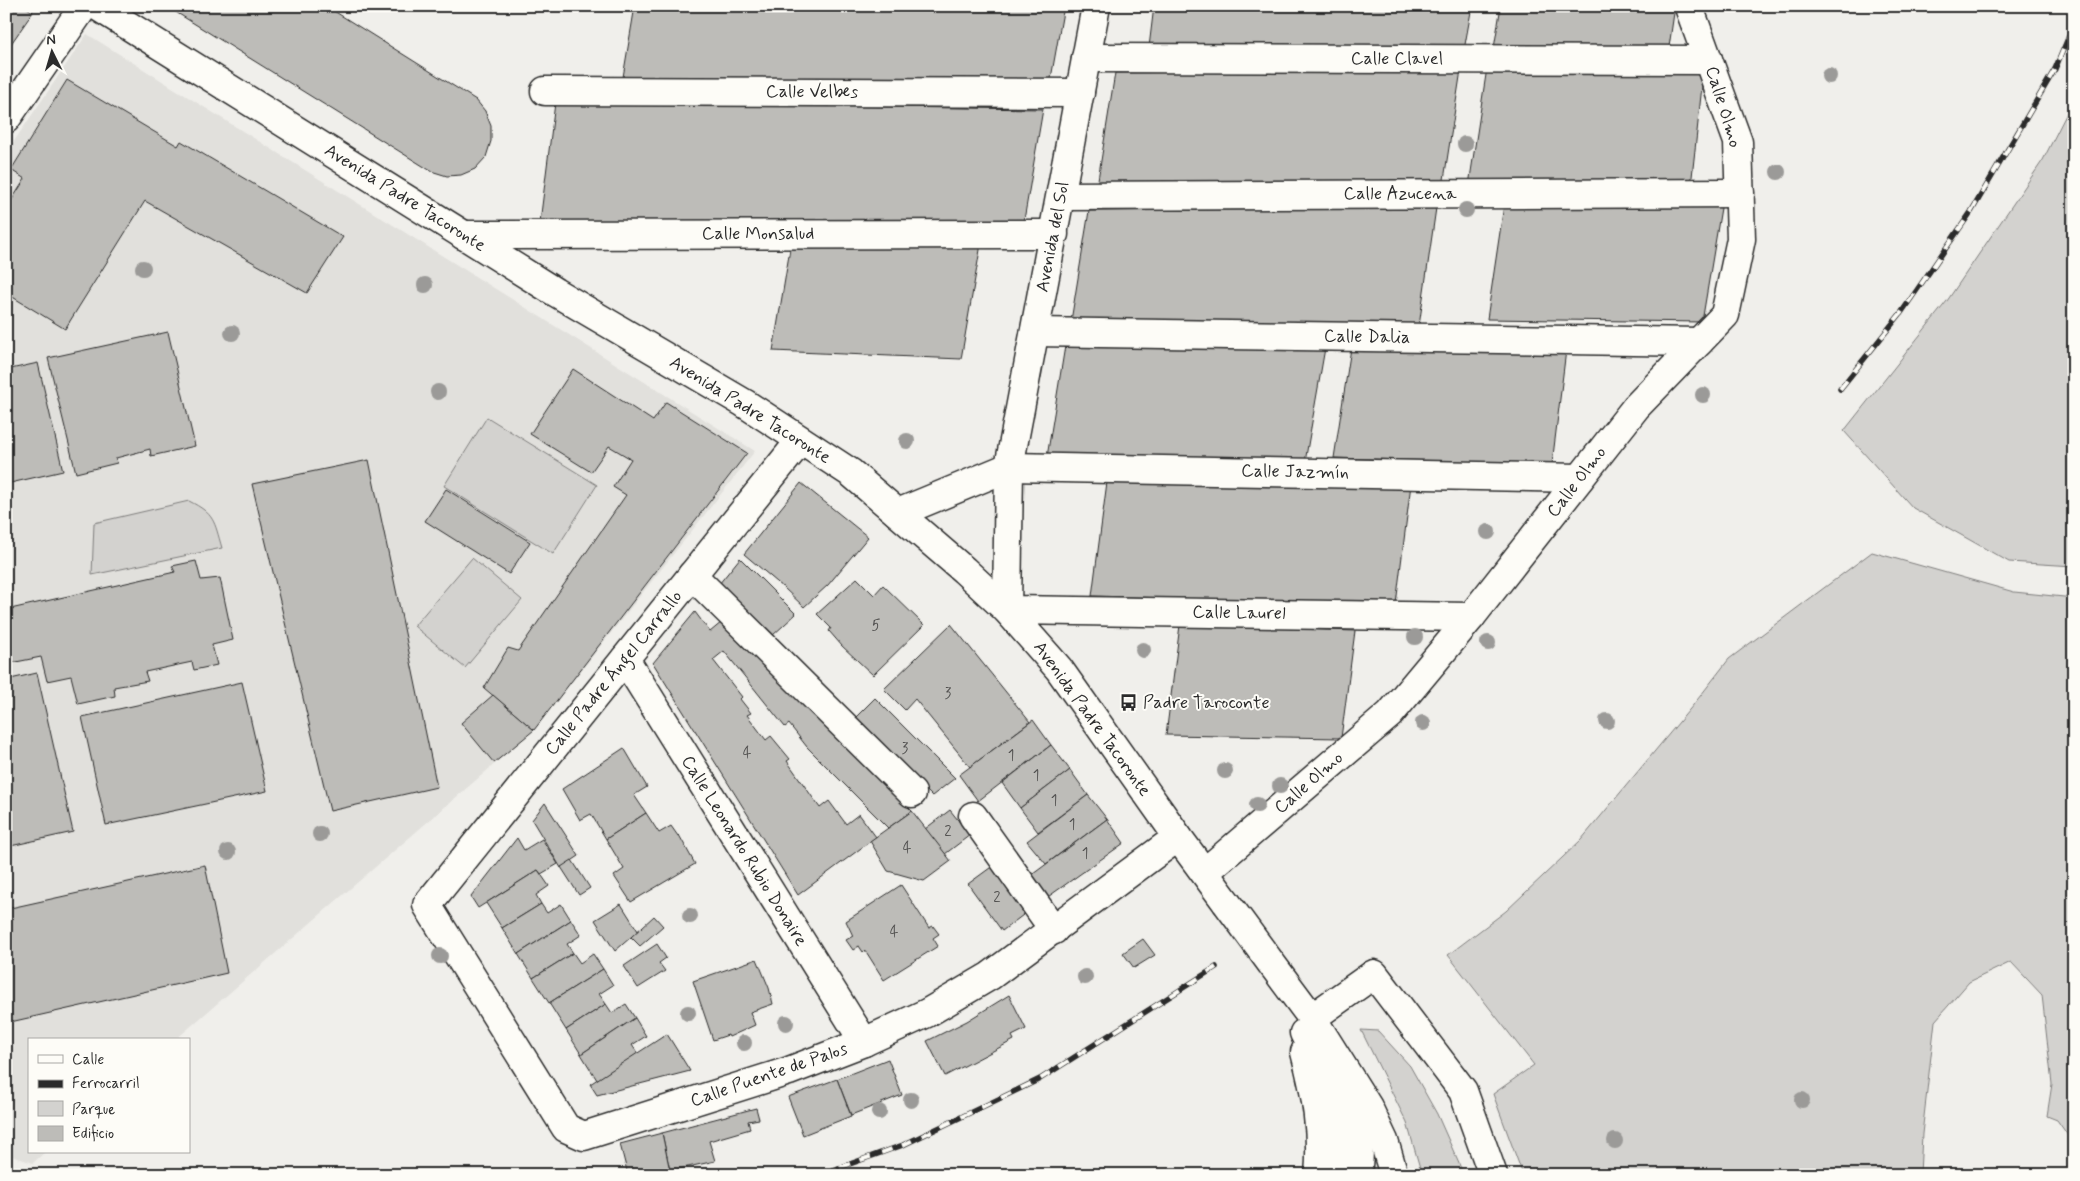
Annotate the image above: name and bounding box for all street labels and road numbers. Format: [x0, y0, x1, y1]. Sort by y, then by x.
street label: Calle Clavel [1351, 47, 1443, 71]
street label: Calle Olmo [1699, 63, 1747, 151]
street label: Calle Velbes [766, 80, 858, 104]
street label: Avenida Padre Tacoronte [320, 138, 490, 258]
street label: Avenida del Sol [1030, 180, 1076, 294]
street label: Calle Azucena [1343, 182, 1457, 206]
street label: Calle Monsalud [702, 222, 814, 246]
street label: Calle Dalia [1324, 324, 1410, 350]
street label: Avenida Padre Tacoronte [665, 350, 835, 470]
street label: Calle Olmo [1542, 442, 1612, 522]
street label: Calle Jazmín [1241, 459, 1349, 485]
street label: Calle Padre Ángel Carrallo [540, 585, 690, 762]
street label: Calle Laurel [1192, 600, 1286, 626]
street label: Avenida Padre Tacoronte [1028, 637, 1157, 802]
street label: Calle Olmo [1269, 746, 1349, 820]
street label: Calle Leonardo Rubio Donaire [675, 751, 813, 951]
street label: Calle Puente de Palos [687, 1037, 851, 1113]

